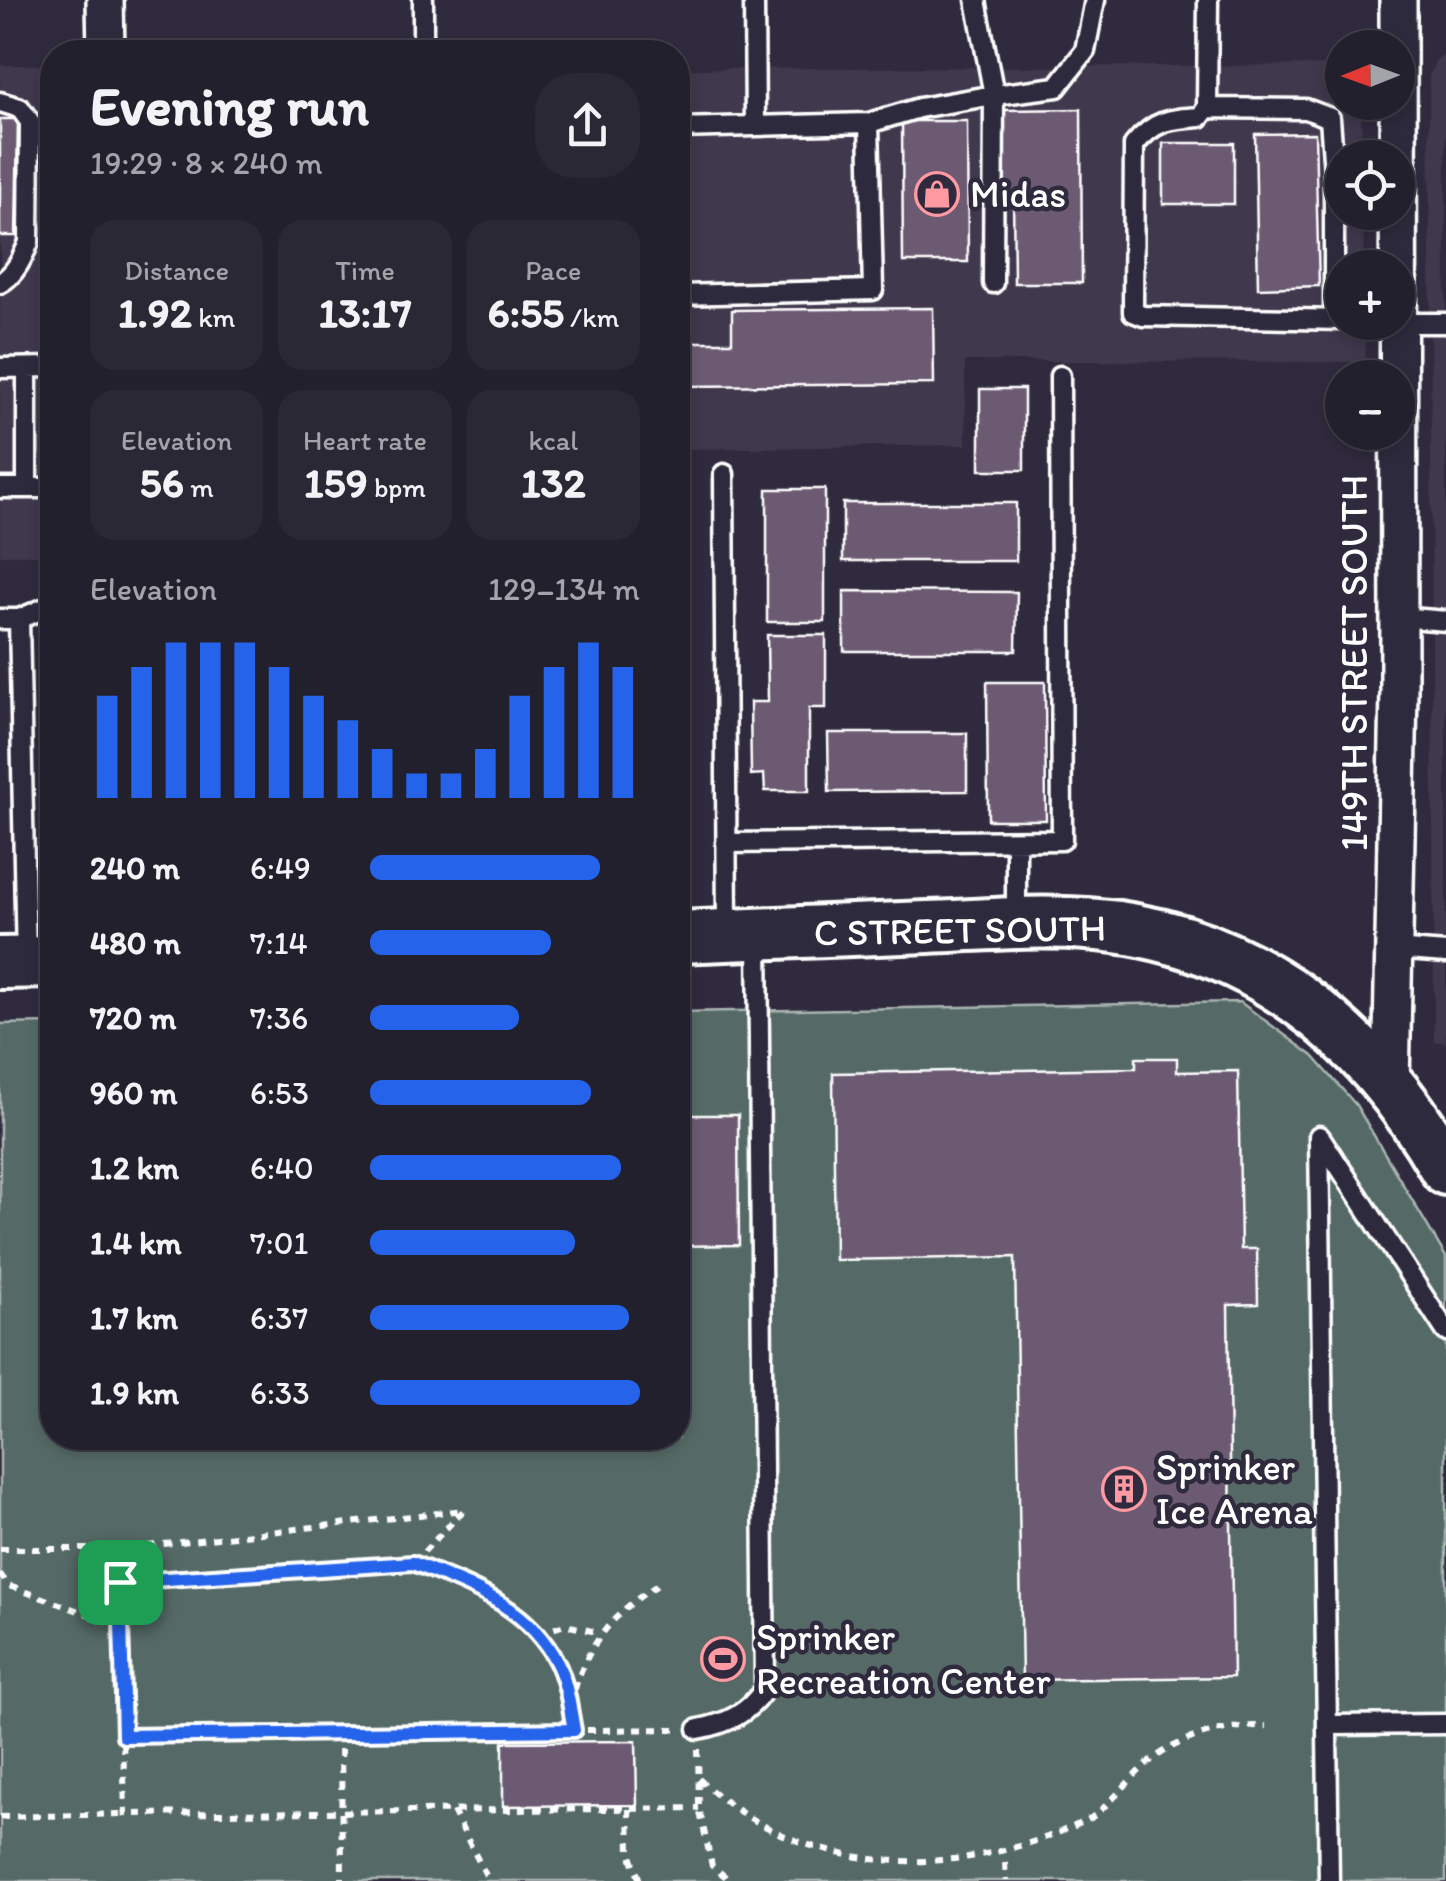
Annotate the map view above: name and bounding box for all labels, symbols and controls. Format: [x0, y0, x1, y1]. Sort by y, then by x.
north arrow [1325, 30, 1415, 120]
map controls [1325, 30, 1415, 450]
text: Evening run [90, 73, 369, 139]
button: share [535, 73, 640, 178]
button: locate [1325, 140, 1415, 230]
text: 19:29 · 8 × 240 m [90, 144, 323, 182]
shop icon: Midas [914, 171, 960, 217]
place label: Midas [970, 171, 1066, 217]
button: + [1325, 250, 1415, 340]
text: Distance [124, 253, 229, 287]
text: Time [335, 253, 395, 287]
text: Pace [525, 253, 581, 287]
text: 1.92 [118, 287, 192, 338]
text: 13:17 [318, 287, 411, 338]
text: 6:55 [487, 287, 564, 338]
text: km [192, 300, 235, 334]
text: /km [564, 300, 619, 334]
button: − [1325, 360, 1415, 450]
text: Elevation [121, 423, 232, 457]
text: Heart rate [303, 423, 427, 457]
text: kcal [528, 423, 578, 457]
text: 56 [140, 457, 184, 508]
text: 159 [304, 457, 368, 508]
text: 132 [521, 457, 586, 508]
text: m [184, 470, 214, 504]
text: bpm [368, 470, 426, 504]
street label: 149TH STREET SOUTH [1331, 475, 1377, 851]
text: Elevation [90, 570, 217, 608]
text: 129–134 m [488, 570, 640, 608]
text: 240 m [90, 849, 180, 887]
text: 6:49 [250, 849, 311, 887]
street label: C STREET SOUTH [813, 904, 1107, 956]
text: 480 m [90, 924, 181, 962]
text: 7:14 [250, 924, 308, 962]
text: 720 m [90, 999, 177, 1037]
text: 7:36 [250, 999, 308, 1037]
text: 960 m [90, 1074, 178, 1112]
text: 6:53 [250, 1074, 309, 1112]
text: 1.2 km [90, 1149, 179, 1187]
text: 6:40 [250, 1149, 314, 1187]
text: 1.4 km [90, 1224, 181, 1262]
text: 7:01 [250, 1224, 308, 1262]
text: 1.7 km [90, 1299, 178, 1337]
text: 6:37 [250, 1299, 308, 1337]
text: 1.9 km [90, 1374, 179, 1412]
text: 6:33 [250, 1374, 310, 1412]
place label: Sprinker Ice Arena [1156, 1444, 1313, 1534]
building icon: Sprinker Ice Arena [1101, 1466, 1147, 1512]
pin [78, 1540, 163, 1625]
icon: arrive [93, 1555, 148, 1610]
place label: Sprinker Recreation Center [756, 1614, 1051, 1704]
sports icon: Sprinker Recreation Center [700, 1636, 746, 1682]

